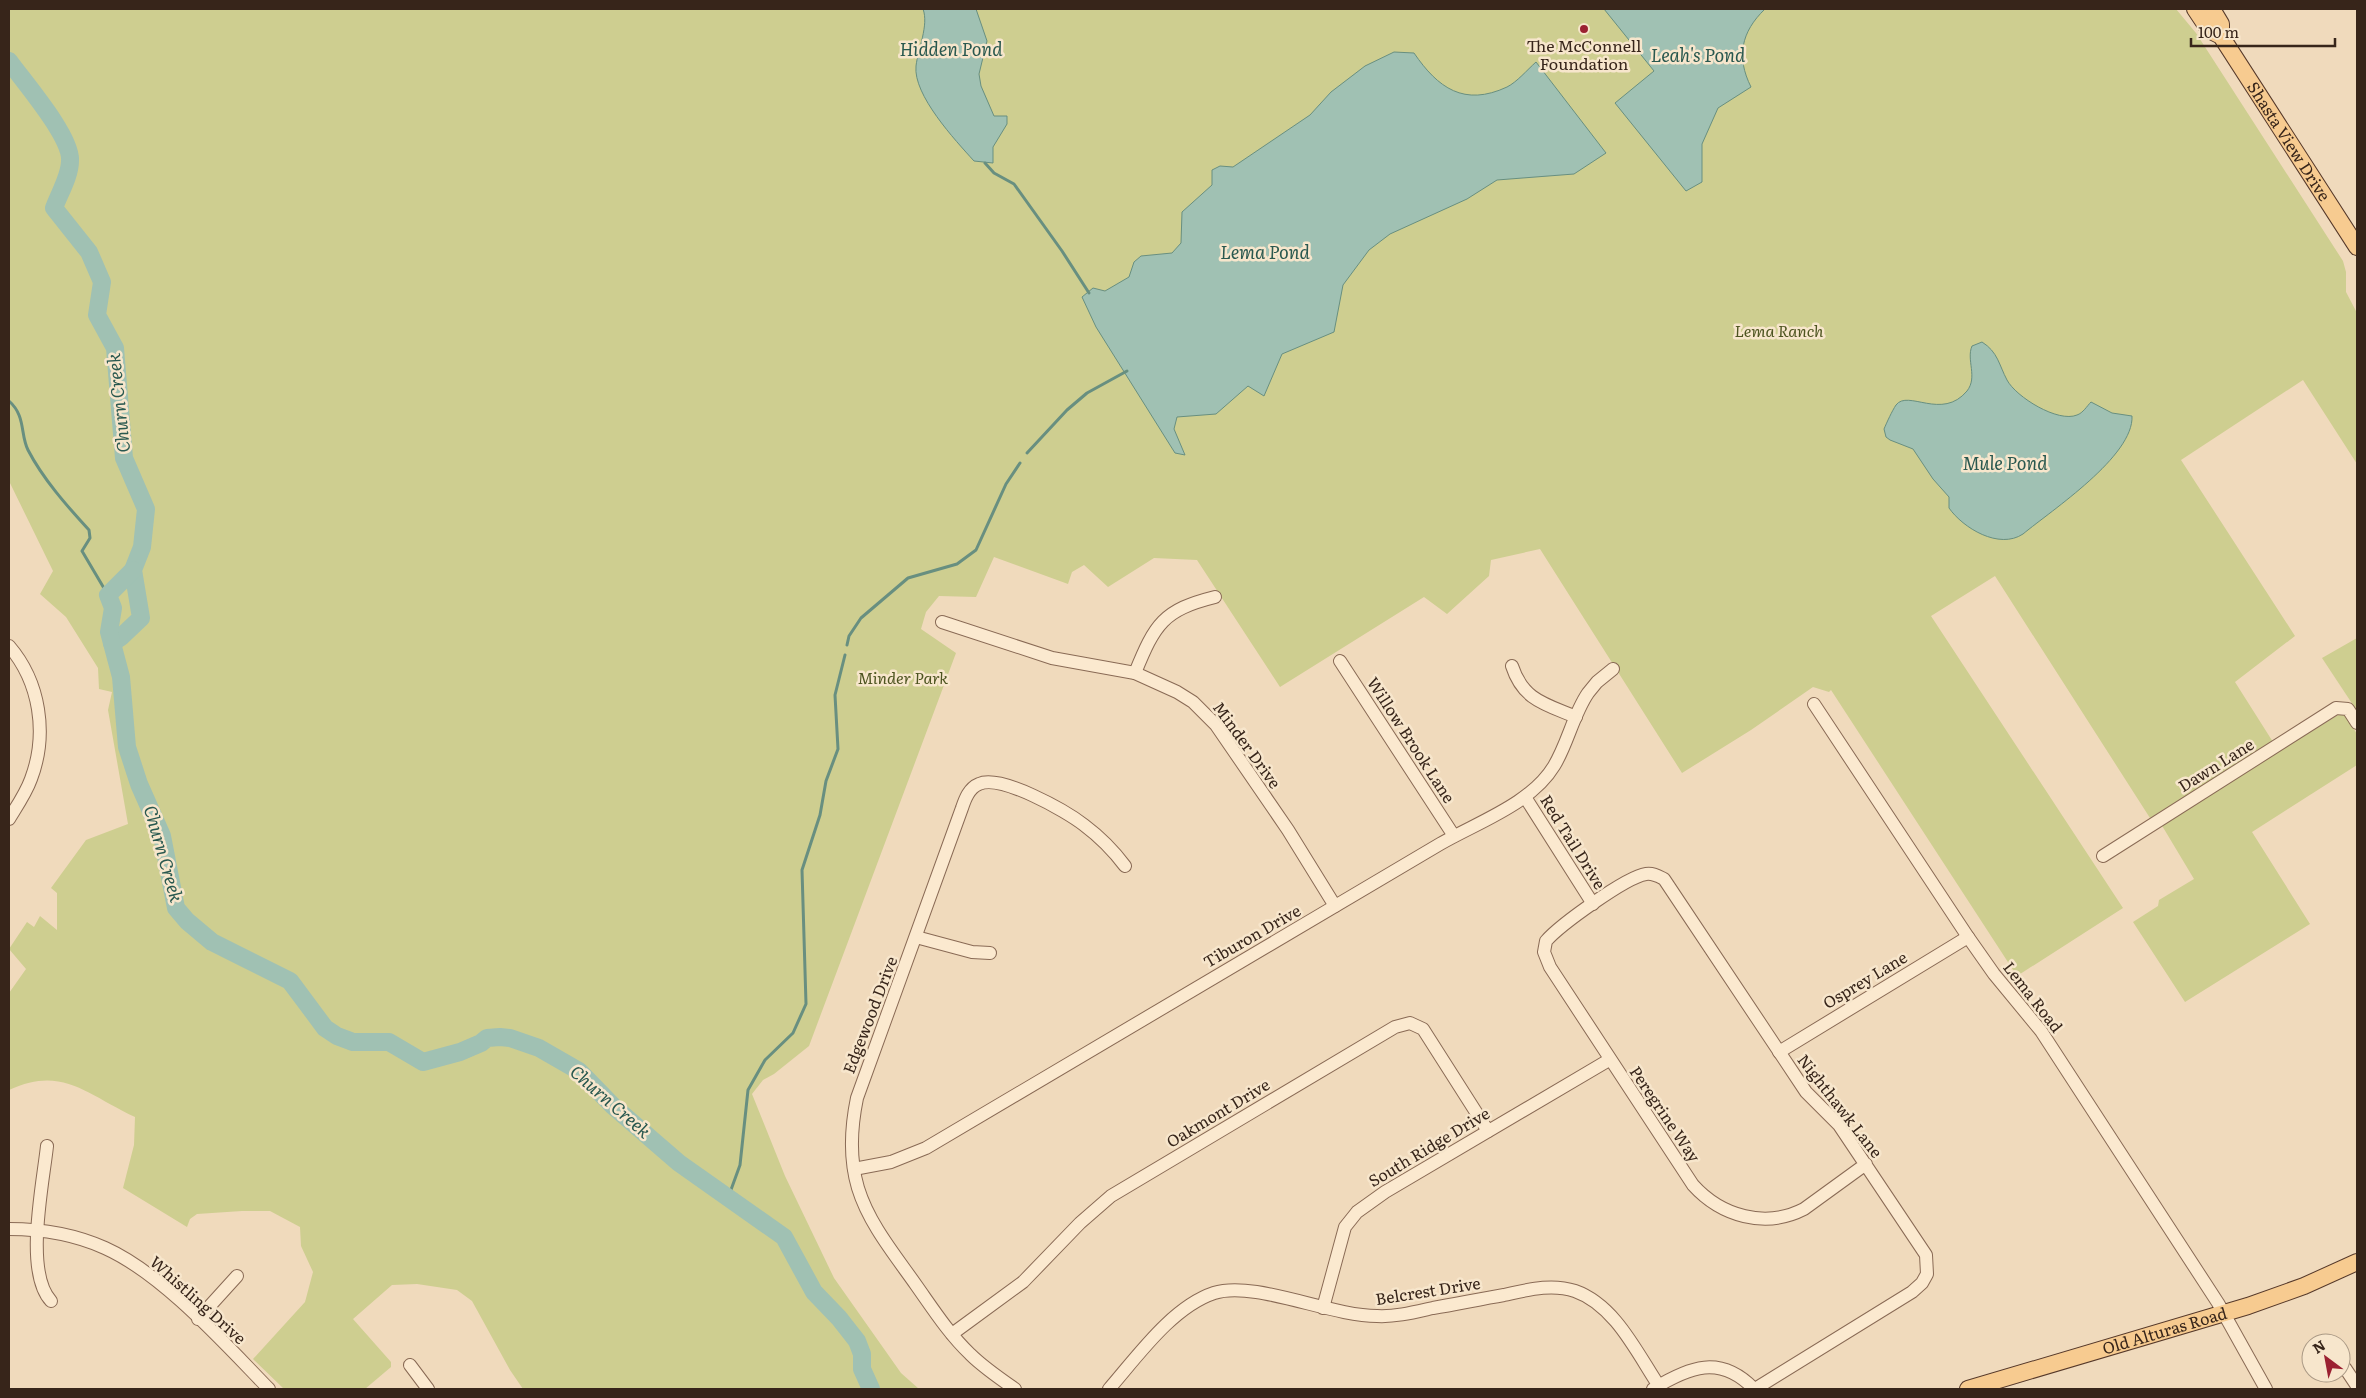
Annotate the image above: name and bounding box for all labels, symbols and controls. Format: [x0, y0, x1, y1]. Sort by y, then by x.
scale bar [2191, 15, 2335, 47]
text: 100 m [2198, 20, 2239, 43]
marker: The McConnell Foundation [1578, 23, 1590, 35]
place label: The McConnell Foundation [1527, 33, 1641, 75]
water label: Hidden Pond [899, 35, 1003, 62]
water label: Leah's Pond [1651, 41, 1746, 68]
street label: Shasta View Drive [2242, 76, 2337, 205]
water label: Lema Pond [1220, 238, 1311, 265]
park label: Lema Ranch [1735, 318, 1824, 342]
water label: Churn Creek [99, 352, 136, 454]
water label: Mule Pond [1963, 449, 2048, 476]
park label: Minder Park [858, 665, 948, 689]
street label: Willow Brook Lane [1362, 672, 1462, 807]
street label: Minder Drive [1208, 696, 1288, 793]
street label: Dawn Lane [2173, 731, 2258, 797]
street label: Red Tail Drive [1535, 789, 1613, 893]
water label: Churn Creek [138, 802, 191, 905]
street label: Tiburon Drive [1198, 898, 1305, 973]
street label: Osprey Lane [1818, 945, 1911, 1014]
street label: Edgewood Drive [836, 952, 902, 1077]
street label: Lema Road [1998, 956, 2069, 1037]
street label: Nighthawk Lane [1793, 1048, 1889, 1162]
water label: Churn Creek [564, 1058, 658, 1144]
street label: Peregrine Way [1625, 1061, 1707, 1167]
street label: Oakmont Drive [1161, 1072, 1274, 1153]
street label: South Ridge Drive [1363, 1100, 1494, 1192]
street label: Whistling Drive [145, 1249, 252, 1349]
street label: Belcrest Drive [1374, 1270, 1482, 1310]
street label: Old Alturas Road [2099, 1300, 2230, 1360]
north arrow [2301, 1333, 2351, 1383]
text: N [2308, 1334, 2329, 1358]

